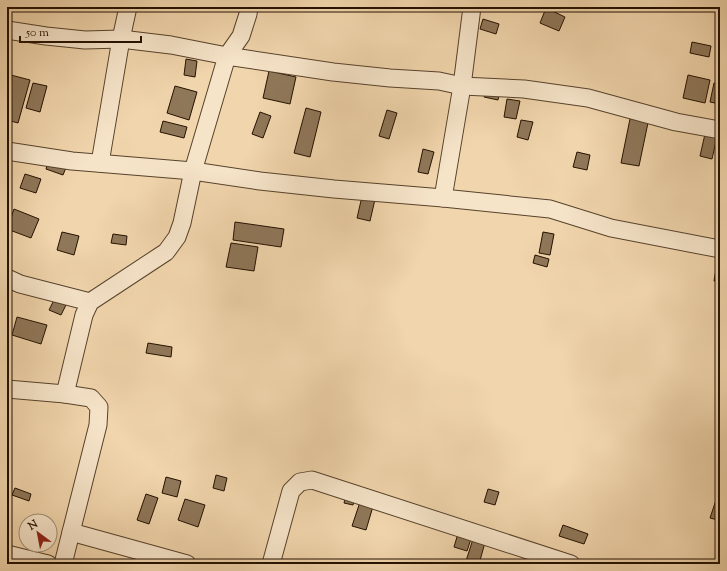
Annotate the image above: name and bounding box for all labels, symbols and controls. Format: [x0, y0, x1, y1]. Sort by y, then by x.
scale bar [20, 18, 141, 44]
text: 50 m [25, 24, 49, 42]
north arrow [18, 513, 58, 553]
text: N [24, 516, 41, 535]

